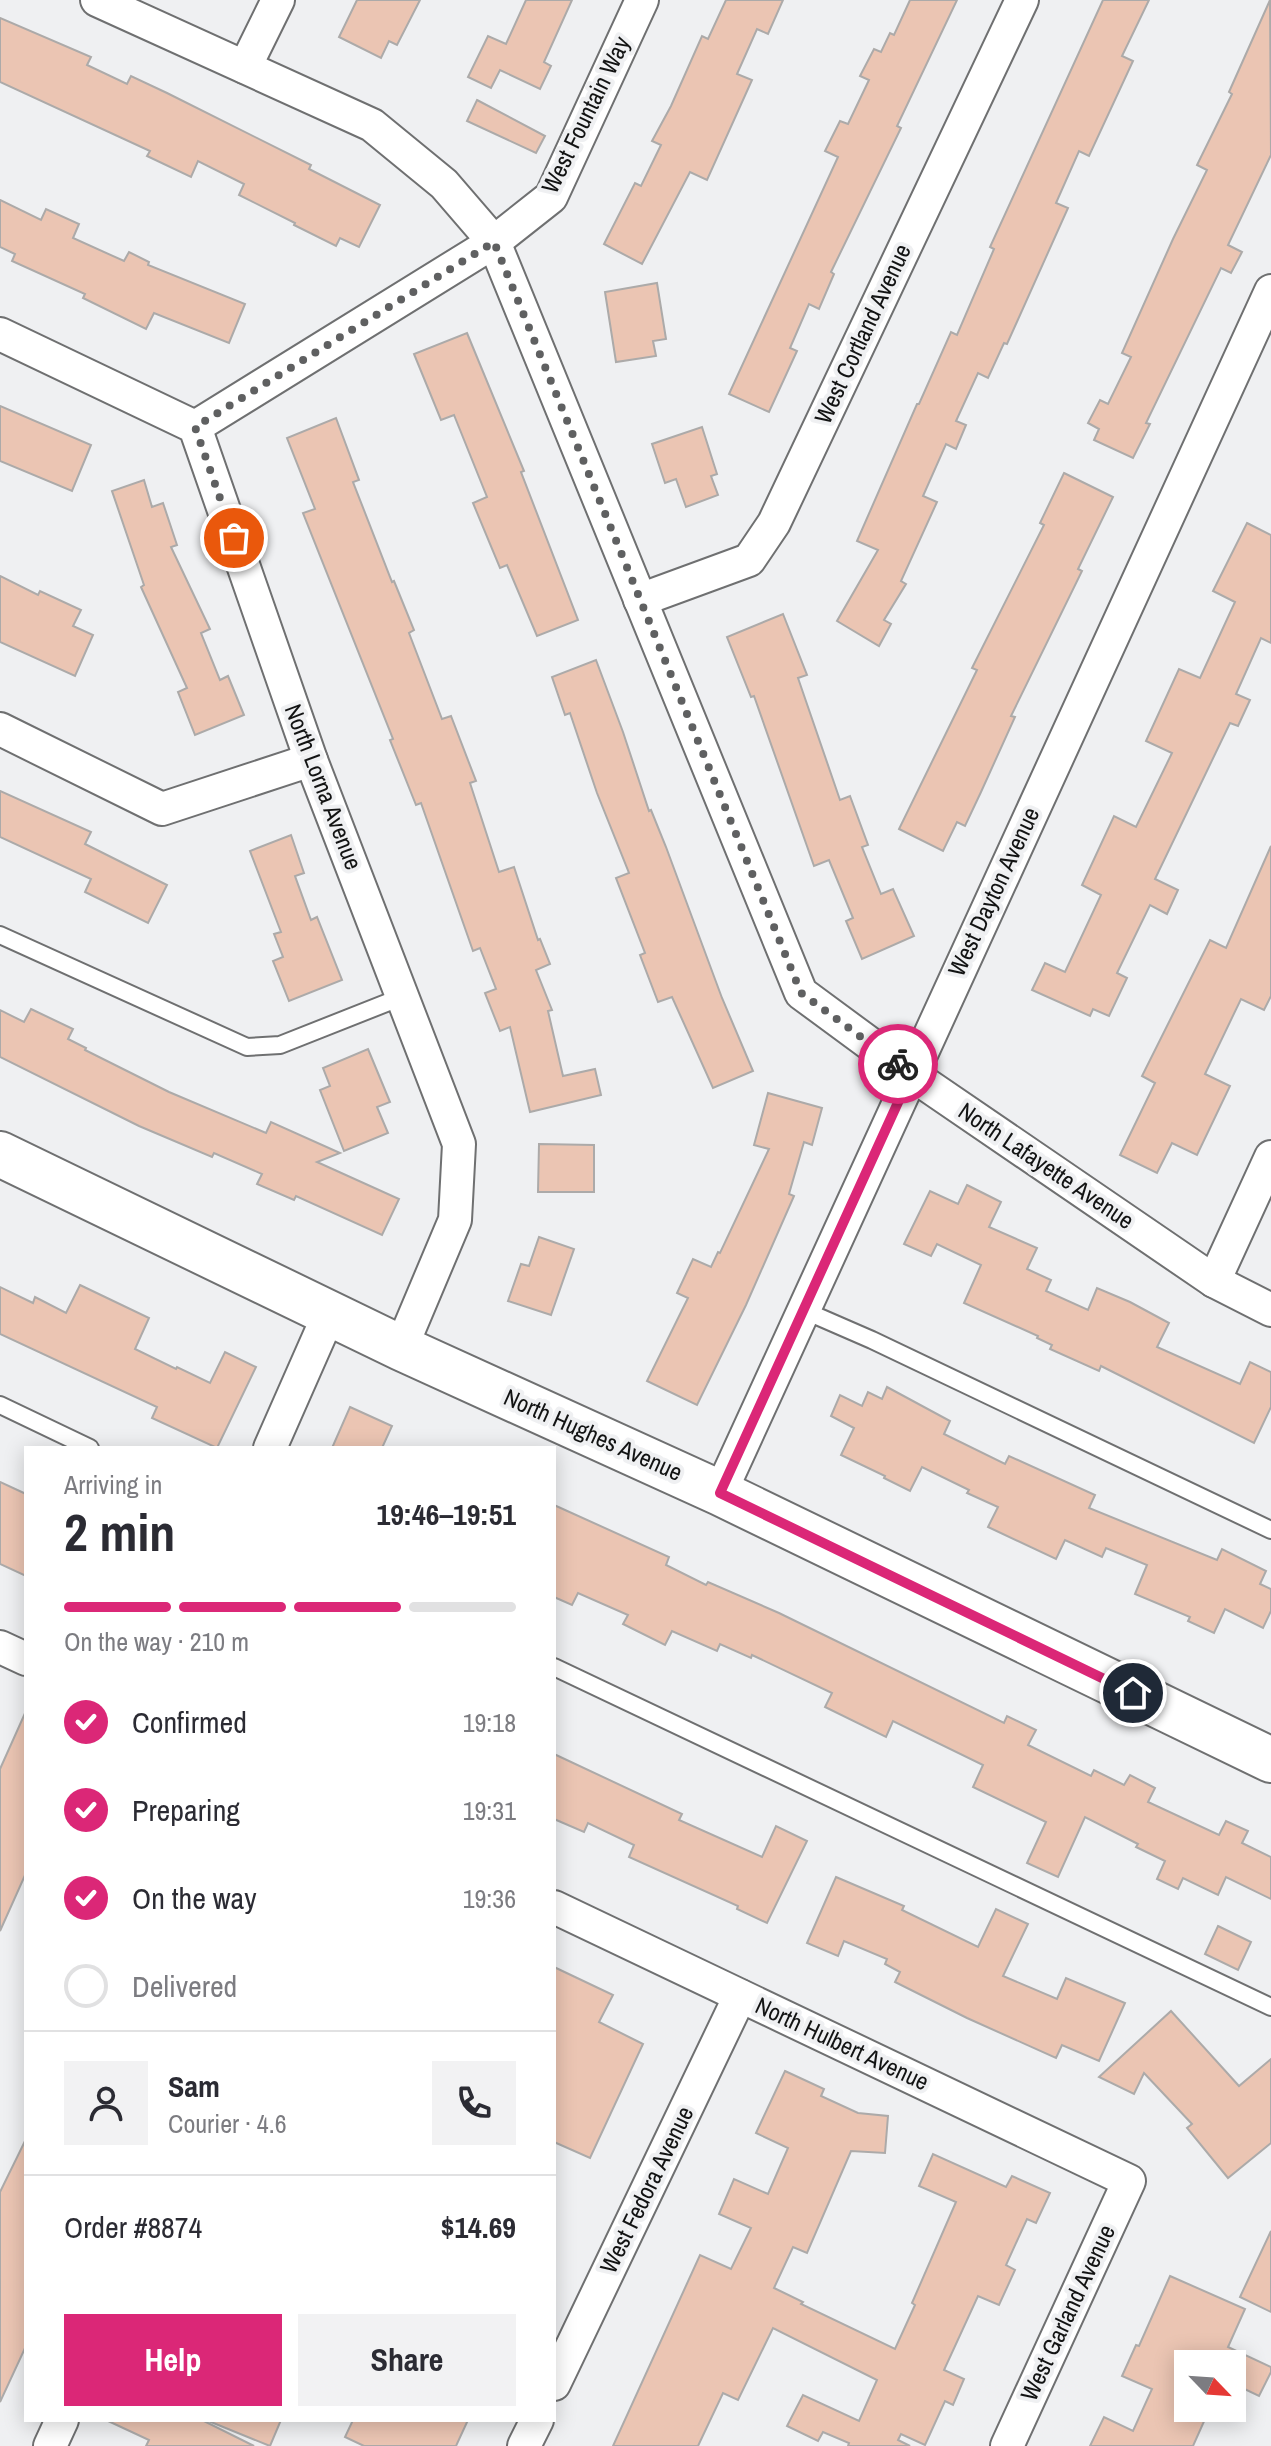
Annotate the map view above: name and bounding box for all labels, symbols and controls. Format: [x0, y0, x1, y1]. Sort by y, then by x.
street label: West Fountain Way [533, 31, 637, 198]
street label: West Cortland Avenue [806, 238, 918, 429]
pin [200, 504, 268, 572]
icon: bag [212, 516, 256, 560]
street label: North Lorna Avenue [278, 699, 370, 874]
street label: West Dayton Avenue [940, 802, 1046, 981]
courier [858, 1024, 938, 1104]
icon: bike [876, 1042, 920, 1086]
street label: North Lafayette Avenue [952, 1094, 1141, 1236]
street label: North Hughes Avenue [499, 1380, 688, 1488]
text: Arriving in [64, 1467, 162, 1502]
text: 19:46–19:51 [377, 1494, 516, 1534]
text: 2 min [64, 1497, 175, 1567]
text: On the way · 210 m [64, 1624, 249, 1659]
pin [1099, 1659, 1167, 1727]
icon: home [1111, 1671, 1155, 1715]
icon: check [64, 1700, 108, 1744]
text: Confirmed [132, 1702, 247, 1742]
text: 19:18 [463, 1705, 516, 1740]
icon: check [64, 1788, 108, 1832]
text: Preparing [132, 1790, 240, 1830]
text: 19:31 [463, 1793, 516, 1828]
icon: check [64, 1876, 108, 1920]
text: On the way [132, 1878, 256, 1918]
text: 19:36 [463, 1881, 516, 1916]
text: Delivered [132, 1966, 237, 2006]
street label: North Hulbert Avenue [751, 1989, 934, 2097]
button: person [64, 2061, 148, 2145]
button: phone [432, 2061, 516, 2145]
text: Sam [168, 2066, 220, 2106]
street label: West Fedora Avenue [592, 2101, 700, 2278]
text: Courier · 4.6 [168, 2106, 287, 2141]
text: Order #8874 [64, 2207, 202, 2247]
text: $14.69 [441, 2207, 516, 2247]
street label: West Garland Avenue [1012, 2219, 1122, 2406]
button: Help [64, 2314, 282, 2406]
button: Share [298, 2314, 516, 2406]
north arrow [1174, 2350, 1246, 2422]
map controls [1174, 2350, 1246, 2422]

